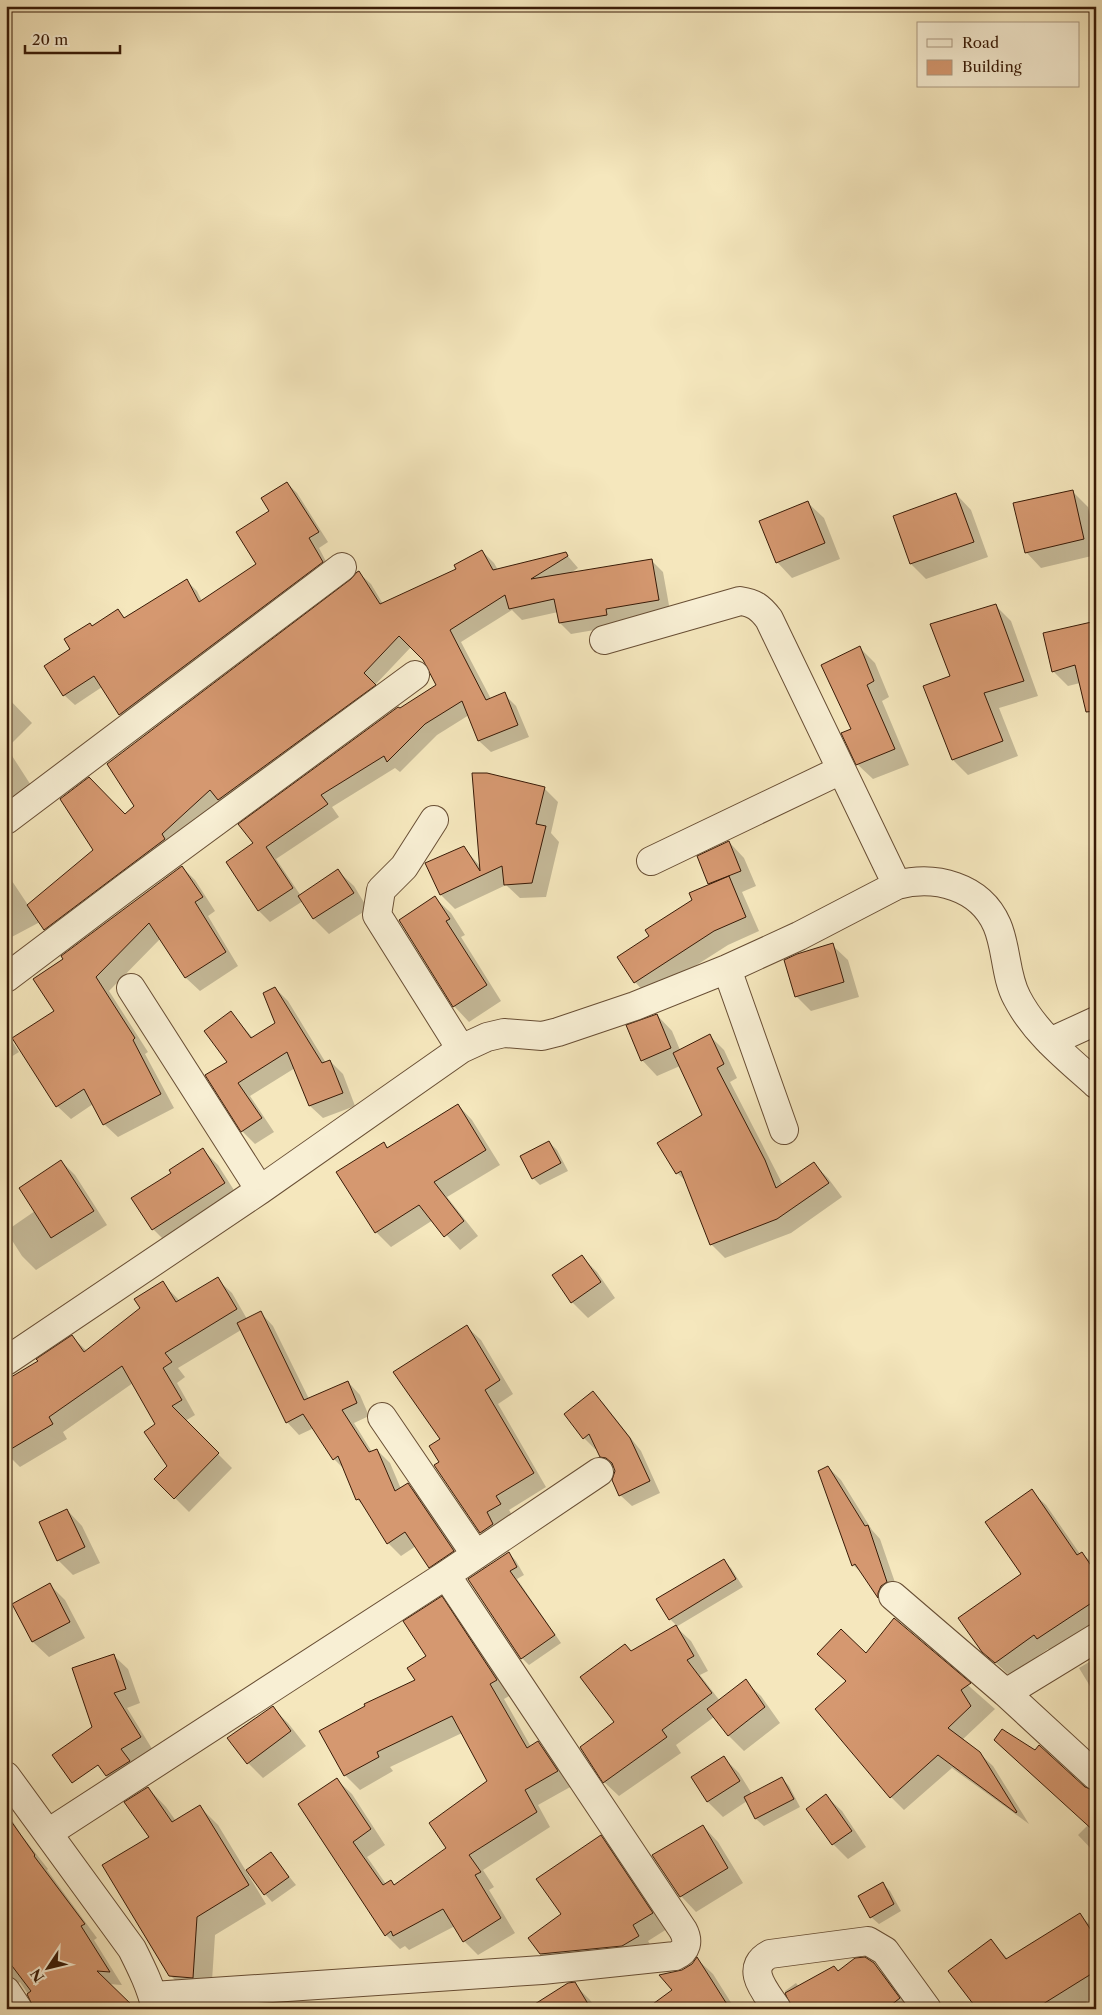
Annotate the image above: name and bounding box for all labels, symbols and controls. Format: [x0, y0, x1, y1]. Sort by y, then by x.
scale bar [25, 22, 120, 54]
legend [917, 22, 1080, 88]
text: 20 m [32, 30, 68, 49]
text: Road [962, 33, 999, 52]
text: Building [962, 57, 1022, 76]
north arrow [22, 1942, 72, 1992]
text: N [26, 1965, 48, 1986]

